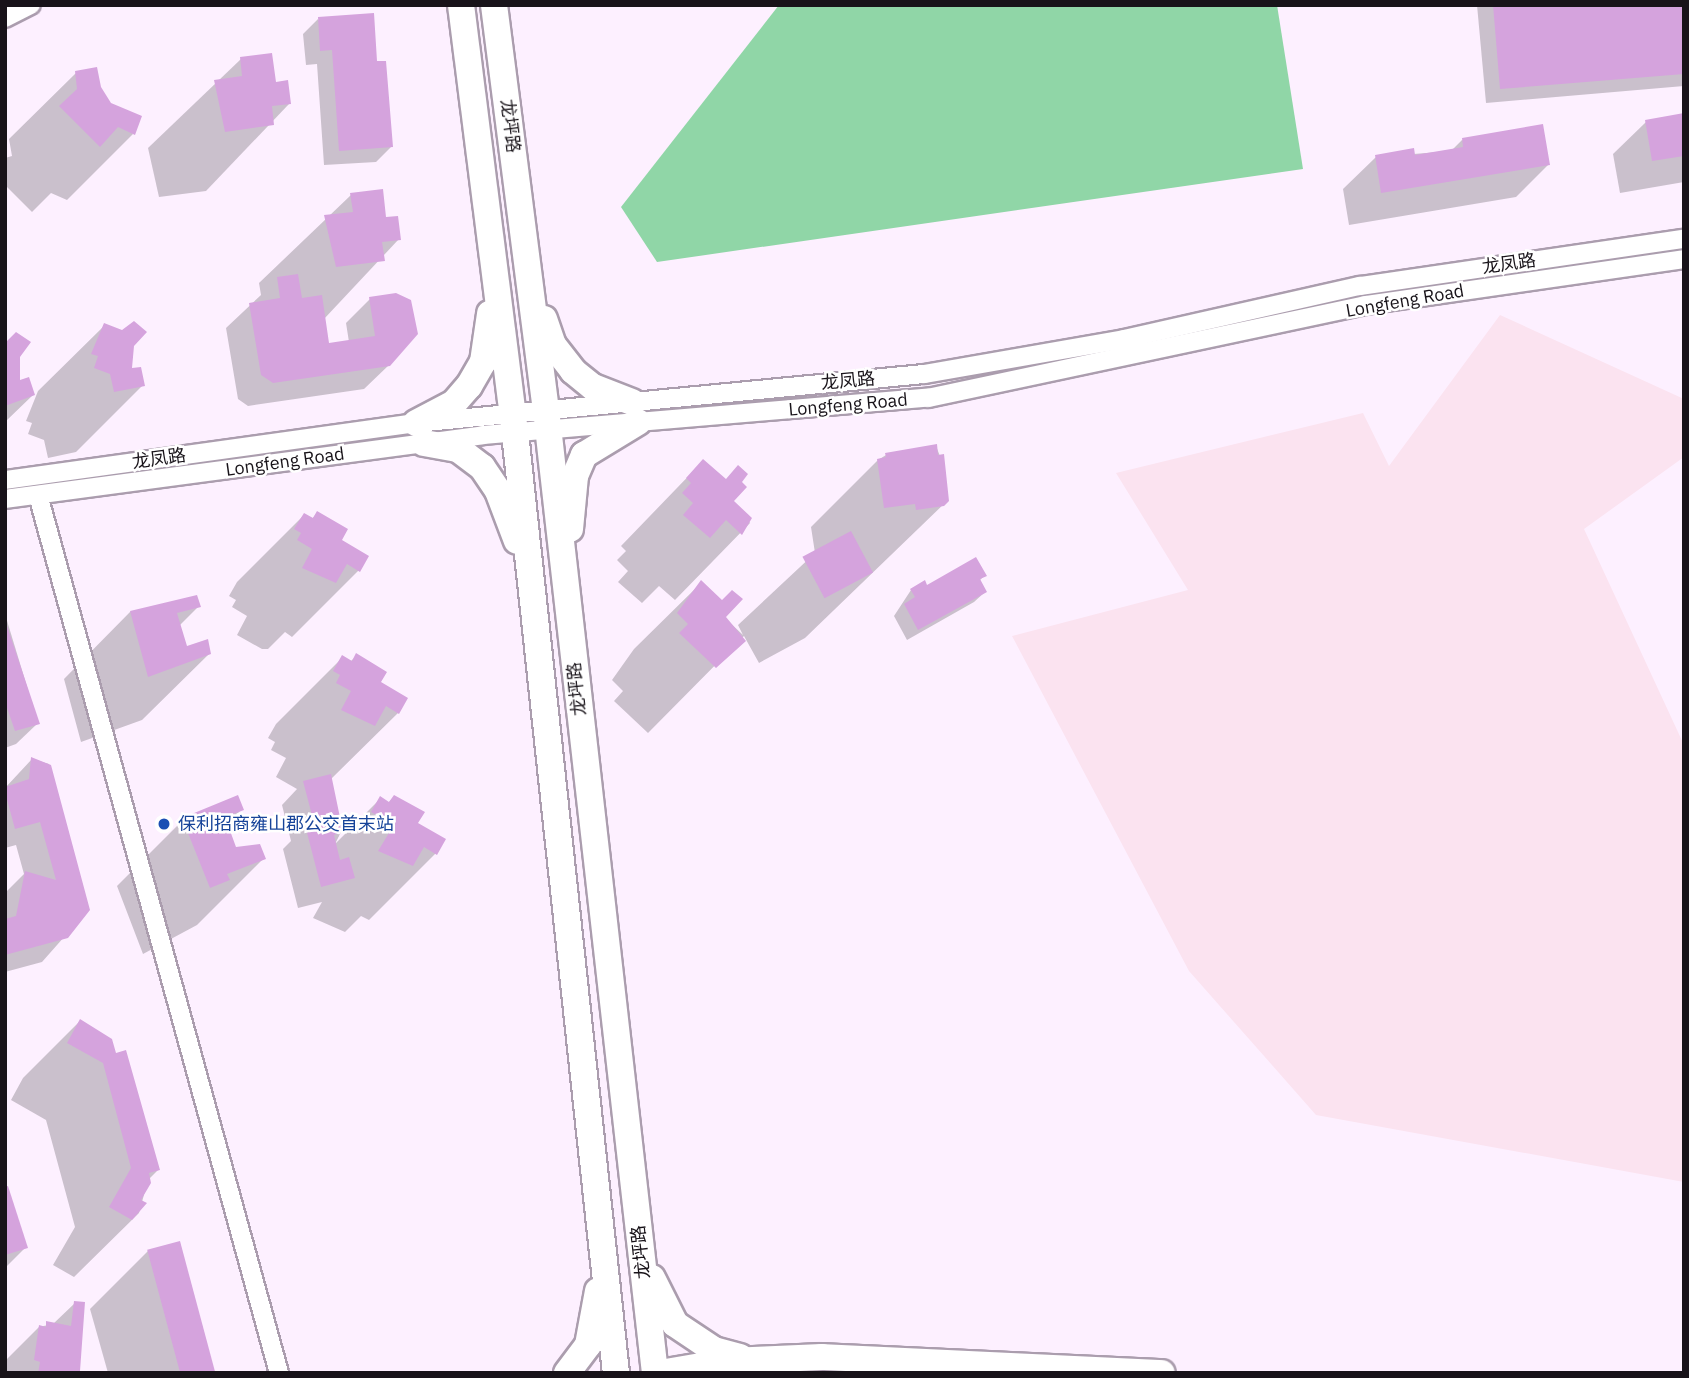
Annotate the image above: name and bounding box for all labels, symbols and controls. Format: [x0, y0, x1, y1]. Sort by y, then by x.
street label: 龙坪路 [496, 98, 524, 154]
street label: 龙凤路 [1481, 250, 1537, 278]
street label: Longfeng Road [1344, 280, 1466, 322]
street label: 龙凤路 [820, 368, 876, 394]
street label: Longfeng Road [787, 389, 909, 421]
street label: Longfeng Road [224, 443, 346, 481]
street label: 龙凤路 [131, 445, 187, 473]
street label: 龙坪路 [563, 661, 591, 717]
place label: 保利招商雍山郡公交首末站 [178, 813, 394, 835]
marker: 保利招商雍山郡公交首末站 [156, 816, 172, 832]
street label: 龙坪路 [627, 1224, 655, 1280]

